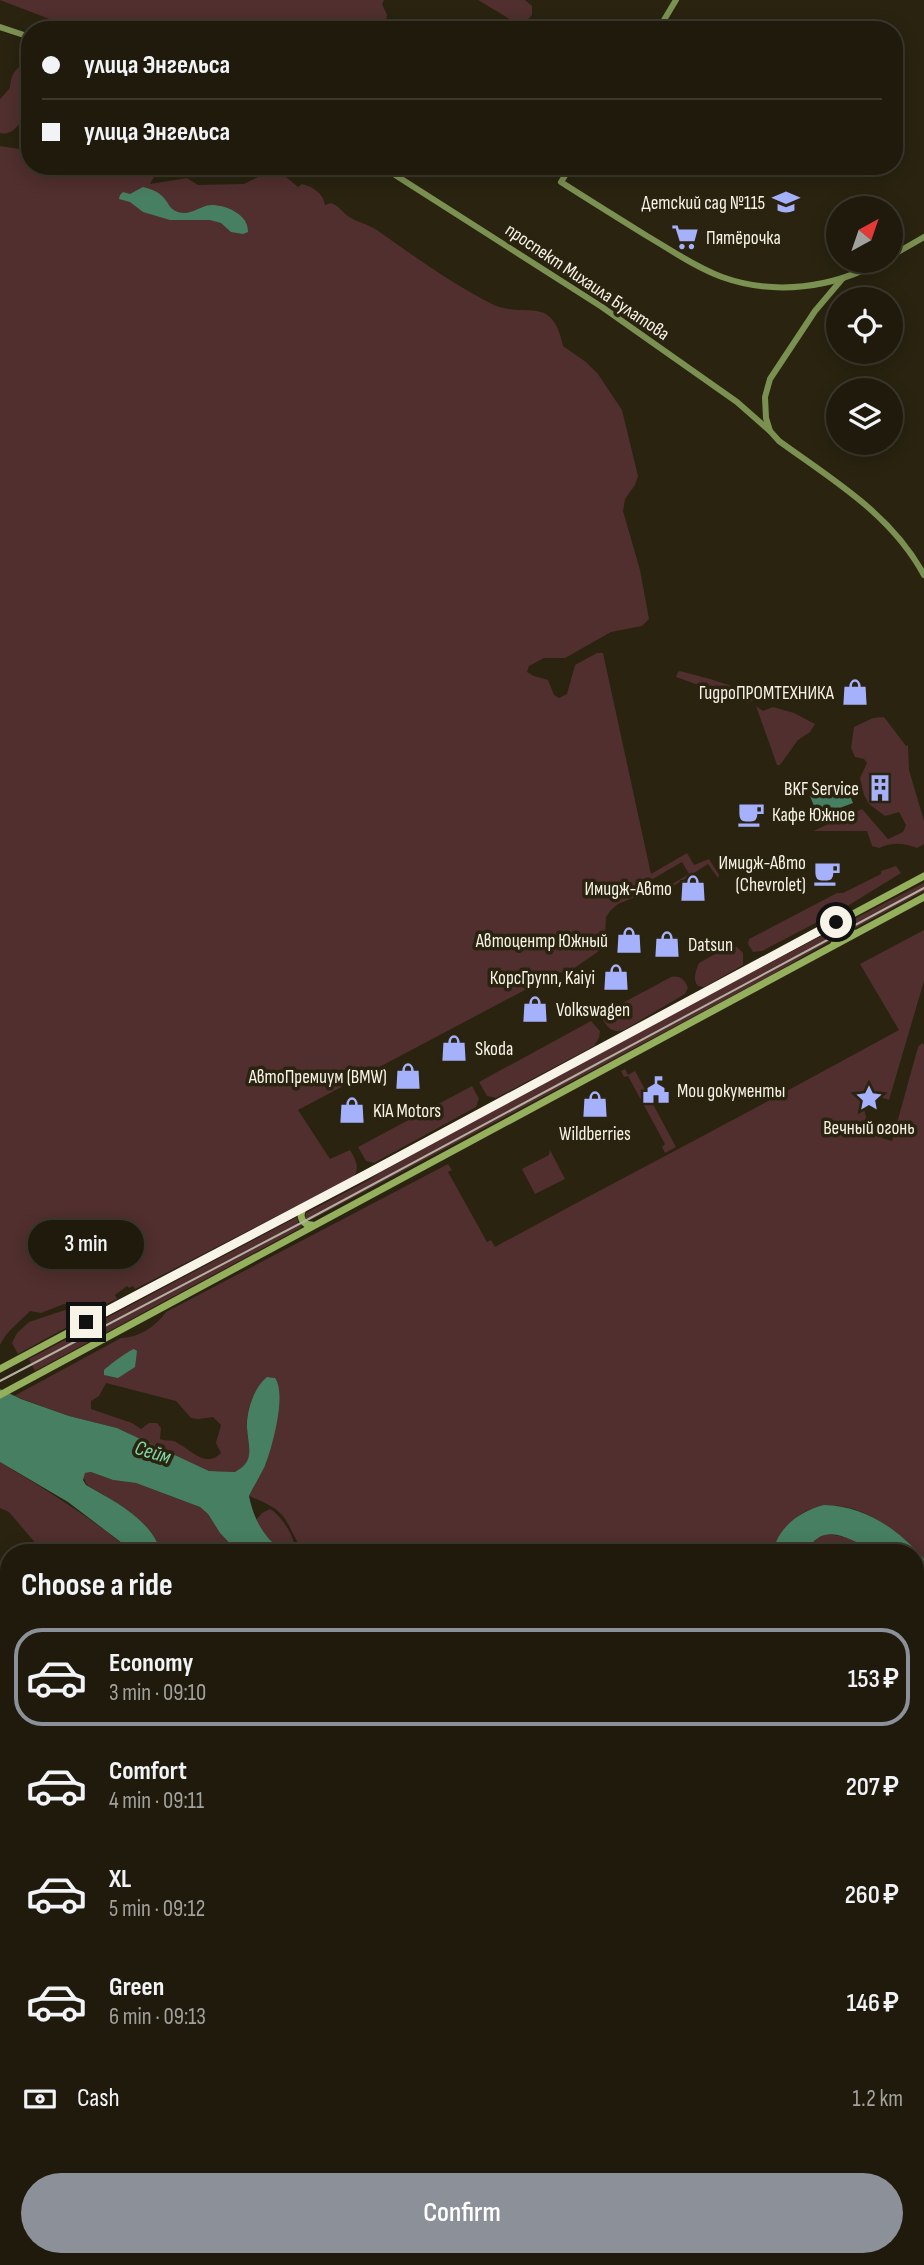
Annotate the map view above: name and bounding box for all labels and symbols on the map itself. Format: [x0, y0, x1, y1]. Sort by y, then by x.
school or university icon: Детский сад №115 [771, 187, 801, 217]
place label: Детский сад №115 [642, 192, 765, 215]
north arrow [826, 196, 903, 273]
street label: проспект Михаила Булатова [501, 219, 674, 346]
supermarket icon: Пятёрочка [670, 222, 700, 252]
place label: Пятёрочка [706, 227, 781, 250]
shop icon: ГидроПРОМТЕХНИКА [840, 677, 870, 707]
place label: ГидроПРОМТЕХНИКА [699, 682, 835, 705]
building icon: BKF Service [865, 773, 895, 803]
place label: BKF Service [784, 778, 859, 801]
cafe icon: Кафе Южное [736, 799, 766, 829]
place label: Кафе Южное [772, 804, 855, 827]
place label: Имидж-Авто (Chevrolet) [718, 852, 806, 897]
cafe icon: Имидж-Авто (Chevrolet) [812, 858, 842, 888]
shop icon: Имидж-Авто [678, 873, 708, 903]
place label: Имидж-Авто [584, 878, 672, 901]
route start [820, 906, 852, 938]
shop icon: Автоцентр Южный [614, 925, 644, 955]
shop icon: Datsun [652, 929, 682, 959]
place label: Автоцентр Южный [475, 930, 608, 953]
place label: Datsun [688, 934, 733, 957]
shop icon: КорсГрупп, Kaiyi [601, 962, 631, 992]
place label: КорсГрупп, Kaiyi [490, 967, 595, 990]
shop icon: Volkswagen [520, 994, 550, 1024]
place label: Volkswagen [556, 999, 630, 1022]
shop icon: Skoda [439, 1033, 469, 1063]
place label: Skoda [475, 1038, 513, 1061]
shop icon: АвтоПремиум (BMW) [393, 1061, 423, 1091]
place label: АвтоПремиум (BMW) [248, 1066, 387, 1089]
public building icon: Мои документы [641, 1075, 671, 1105]
place label: Мои документы [677, 1080, 785, 1103]
place icon: Вечный огонь [854, 1083, 884, 1113]
shop icon: Wildberries [580, 1089, 610, 1119]
shop icon: KIA Motors [337, 1095, 367, 1125]
place label: KIA Motors [373, 1100, 441, 1123]
place label: Вечный огонь [823, 1117, 915, 1140]
place label: Wildberries [559, 1123, 631, 1146]
callout: 3 min [28, 1220, 144, 1270]
route end [70, 1306, 102, 1338]
water label: Сейм [132, 1435, 174, 1470]

